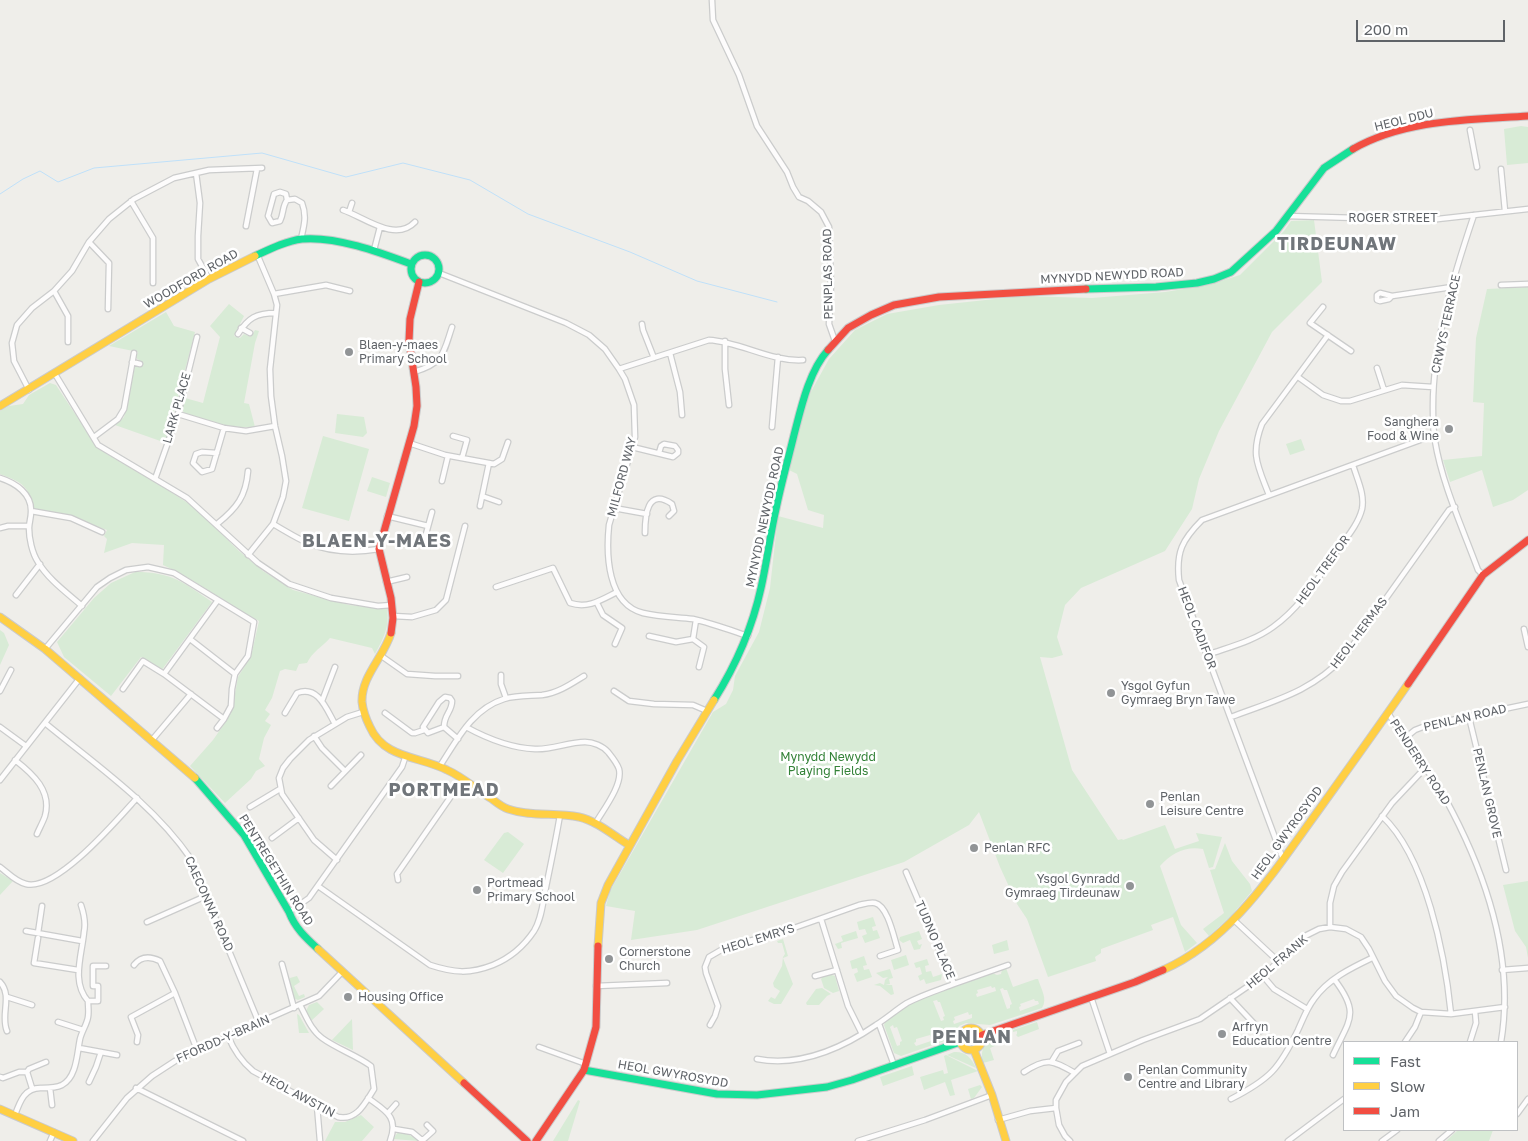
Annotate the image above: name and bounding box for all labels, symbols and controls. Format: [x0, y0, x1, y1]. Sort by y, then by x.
scale bar [1358, 10, 1507, 42]
text: 200 m [1364, 20, 1408, 38]
street label: HEOL DDU [1373, 106, 1435, 134]
street label: ROGER STREET [1348, 211, 1438, 225]
street label: PENPLAS ROAD [820, 228, 836, 320]
district label: TIRDEUNAW [1276, 233, 1398, 255]
street label: WOODFORD ROAD [141, 246, 241, 312]
street label: MYNYDD NEWYDD ROAD [1040, 265, 1184, 287]
street label: CRWYS TERRACE [1429, 273, 1463, 375]
place label: Blaen-y-maes Primary School [359, 338, 447, 366]
marker: Blaen-y-maes Primary School [343, 346, 355, 358]
street label: LARK PLACE [160, 371, 194, 445]
place label: Sanghera Food & Wine [1367, 415, 1439, 443]
marker: Sanghera Food & Wine [1443, 423, 1455, 435]
street label: MILFORD WAY [604, 436, 640, 518]
street label: MYNYDD NEWYDD ROAD [743, 445, 787, 589]
district label: BLAEN-Y-MAES [300, 530, 454, 552]
street label: HEOL TREFOR [1293, 533, 1353, 607]
street label: HEOL CADIFOR [1175, 585, 1219, 671]
street label: HEOL HERMAS [1327, 594, 1391, 672]
place label: Ysgol Gyfun Gymraeg Bryn Tawe [1121, 679, 1235, 707]
marker: Ysgol Gyfun Gymraeg Bryn Tawe [1105, 687, 1117, 699]
street label: PENLAN ROAD [1422, 701, 1508, 735]
street label: PENDERRY ROAD [1387, 716, 1453, 808]
street label: PENLAN GROVE [1470, 746, 1504, 840]
park label: Mynydd Newydd Playing Fields [780, 750, 876, 778]
district label: PORTMEAD [387, 779, 501, 801]
street label: HEOL GWYROSYDD [1248, 784, 1326, 882]
place label: Penlan Leisure Centre [1160, 790, 1244, 818]
marker: Penlan Leisure Centre [1144, 798, 1156, 810]
street label: PENTREGETHIN ROAD [236, 812, 316, 928]
place label: Penlan RFC [984, 841, 1050, 855]
marker: Penlan RFC [968, 842, 980, 854]
street label: CAECONNA ROAD [182, 854, 236, 954]
place label: Ysgol Gynradd Gymraeg Tirdeunaw [1005, 872, 1120, 900]
place label: Portmead Primary School [487, 876, 575, 904]
marker: Ysgol Gynradd Gymraeg Tirdeunaw [1124, 880, 1136, 892]
marker: Portmead Primary School [471, 884, 483, 896]
street label: TUDNO PLACE [912, 899, 958, 981]
street label: HEOL EMRYS [720, 921, 796, 957]
street label: HEOL FRANK [1243, 932, 1311, 992]
place label: Cornerstone Church [619, 945, 691, 973]
marker: Cornerstone Church [603, 953, 615, 965]
place label: Housing Office [358, 990, 443, 1004]
marker: Housing Office [342, 991, 354, 1003]
street label: FFORDD-Y-BRAIN [174, 1012, 272, 1066]
place label: Arfryn Education Centre [1232, 1020, 1331, 1048]
district label: PENLAN [931, 1026, 1013, 1048]
marker: Arfryn Education Centre [1216, 1028, 1228, 1040]
legend [1343, 1041, 1518, 1131]
text: Fast [1390, 1052, 1421, 1070]
street label: HEOL GWYROSYDD [617, 1057, 729, 1091]
place label: Penlan Community Centre and Library [1138, 1063, 1247, 1091]
street label: HEOL AWSTIN [259, 1069, 337, 1121]
marker: Penlan Community Centre and Library [1122, 1071, 1134, 1083]
text: Slow [1390, 1077, 1425, 1095]
text: Jam [1390, 1102, 1420, 1120]

